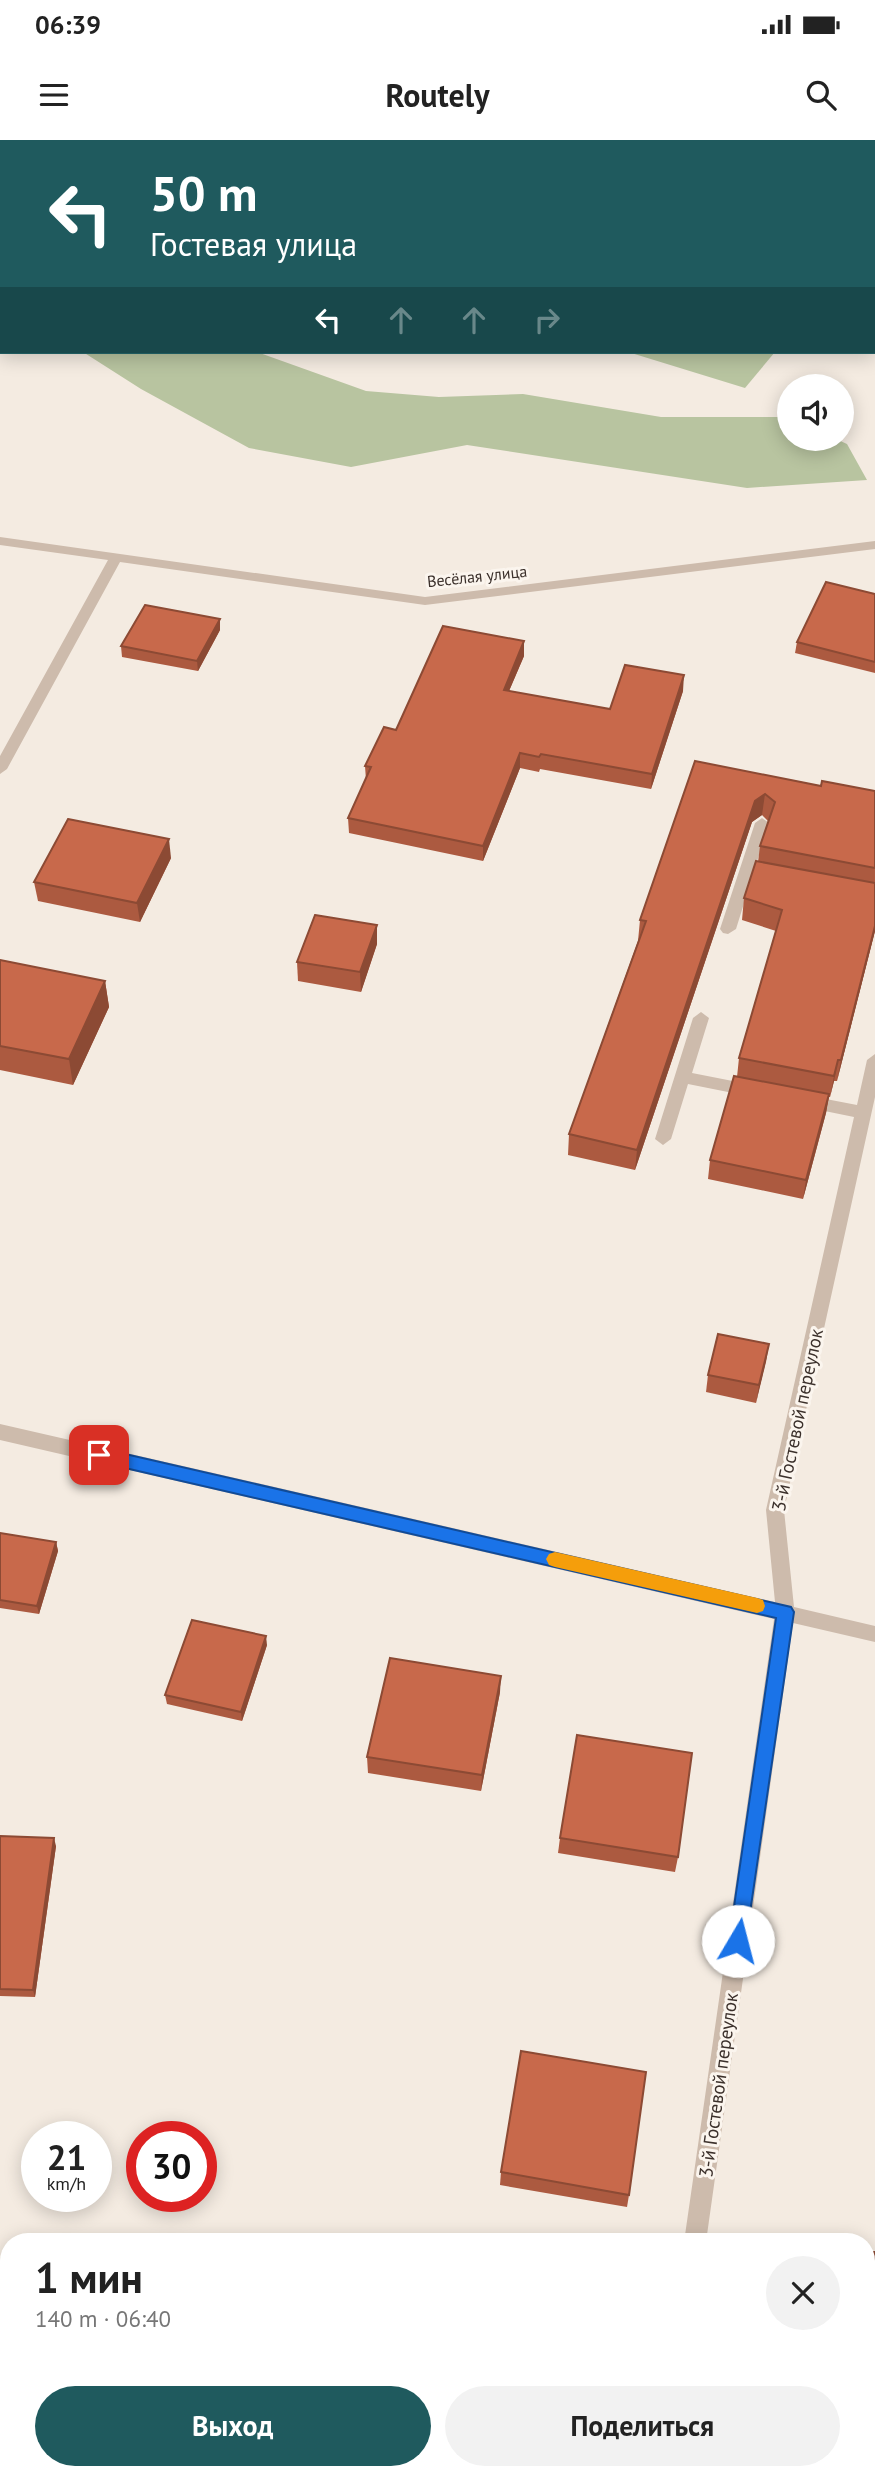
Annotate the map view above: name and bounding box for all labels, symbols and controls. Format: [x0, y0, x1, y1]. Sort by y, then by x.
text: 06:39 [35, 8, 101, 41]
text: Routely [385, 74, 490, 116]
icon: menu [35, 76, 73, 114]
icon: search [802, 76, 840, 114]
text: 50 m [150, 161, 257, 225]
icon: left [35, 168, 126, 259]
text: Гостевая улица [150, 223, 357, 265]
icon: left [309, 301, 347, 339]
icon: ahead [382, 301, 420, 339]
icon: ahead [455, 301, 493, 339]
icon: right [528, 301, 566, 339]
map controls [777, 374, 854, 451]
button: sound [777, 374, 854, 451]
street label: Весёлая улица [426, 561, 528, 591]
street label: 3-й Гостевой переулок [766, 1326, 828, 1514]
pin [69, 1425, 129, 1485]
icon: arrive [80, 1436, 118, 1474]
position arrow [701, 1904, 775, 1978]
street label: 3-й Гостевой переулок [693, 1991, 743, 2179]
speed limit sign: 30 [126, 2121, 217, 2212]
text: 21 [47, 2134, 86, 2180]
text: km/h [47, 2172, 86, 2195]
text: 1 мин [35, 2250, 143, 2305]
button: close [766, 2256, 840, 2330]
text: 140 m · 06:40 [35, 2304, 171, 2333]
button: Выход [35, 2386, 431, 2466]
button: Поделиться [445, 2386, 840, 2466]

